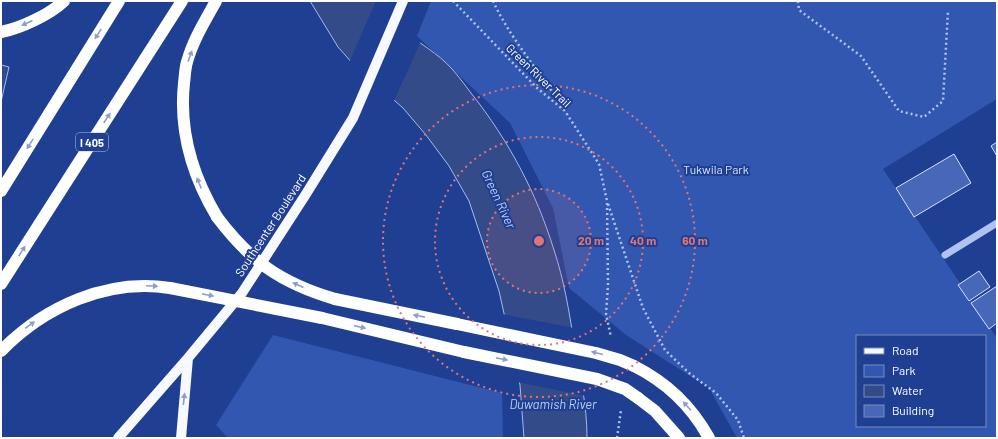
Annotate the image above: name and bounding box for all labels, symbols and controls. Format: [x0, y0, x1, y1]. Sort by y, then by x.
one-way arrow [21, 20, 33, 26]
one-way arrow [95, 28, 102, 40]
street label: Green River Trail [504, 40, 574, 110]
one-way arrow [187, 49, 193, 61]
one-way arrow [103, 113, 111, 123]
road number: I 405 [76, 133, 108, 151]
one-way arrow [26, 139, 33, 150]
park label: Tukwila Park [683, 162, 749, 176]
water label: Green River [478, 167, 520, 231]
street label: Southcenter Boulevard [232, 171, 308, 279]
one-way arrow [196, 176, 202, 188]
text: 20 m [578, 233, 604, 247]
text: 40 m [630, 233, 656, 247]
text: 60 m [682, 233, 708, 247]
centre of rings [532, 234, 546, 248]
one-way arrow [18, 246, 26, 256]
one-way arrow [293, 282, 304, 288]
one-way arrow [146, 283, 159, 289]
one-way arrow [202, 292, 214, 298]
one-way arrow [412, 313, 425, 319]
one-way arrow [25, 321, 35, 329]
one-way arrow [353, 324, 366, 330]
legend [856, 335, 986, 427]
text: Road [892, 343, 919, 357]
one-way arrow [591, 350, 603, 356]
one-way arrow [496, 357, 508, 363]
text: Park [892, 363, 916, 377]
text: Water [892, 383, 924, 397]
one-way arrow [180, 393, 187, 405]
water label: Duwamish River [509, 396, 597, 412]
one-way arrow [682, 401, 691, 411]
text: Building [892, 403, 934, 417]

